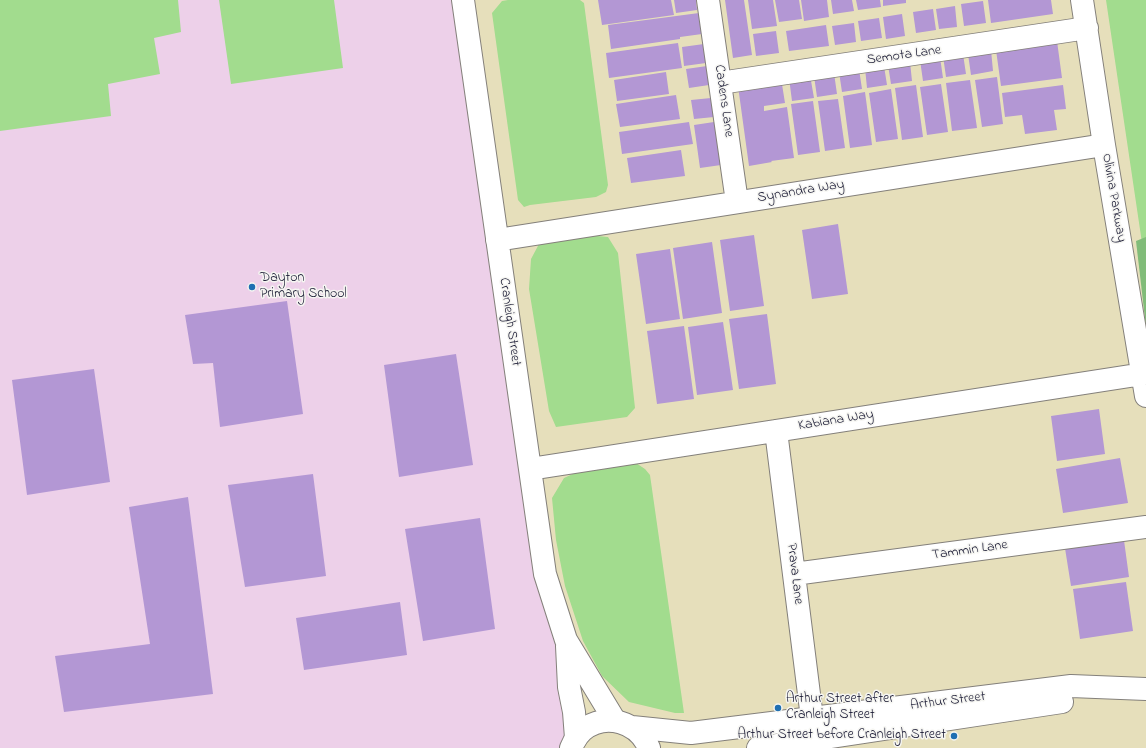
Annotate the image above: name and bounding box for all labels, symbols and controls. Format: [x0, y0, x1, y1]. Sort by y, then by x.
street label: Semota Lane [866, 42, 942, 70]
street label: Cadens Lane [710, 64, 736, 138]
street label: Olivina Parkway [1097, 152, 1129, 244]
street label: Synandra Way [756, 177, 846, 207]
place label: Dayton Primary School [260, 271, 347, 304]
street label: Cranleigh Street [495, 277, 523, 367]
marker: Dayton Primary School [247, 282, 257, 292]
street label: Kabiana Way [797, 407, 875, 435]
street label: Tammin Lane [931, 537, 1009, 565]
street label: Prava Lane [782, 542, 806, 606]
street label: Arthur Street [910, 689, 986, 715]
place label: Arthur Street after Cranleigh Street [786, 692, 894, 724]
marker: Arthur Street after Cranleigh Street [773, 703, 783, 713]
place label: Arthur Street before Cranleigh Street [738, 728, 946, 744]
marker: Arthur Street before Cranleigh Street [949, 731, 959, 741]

